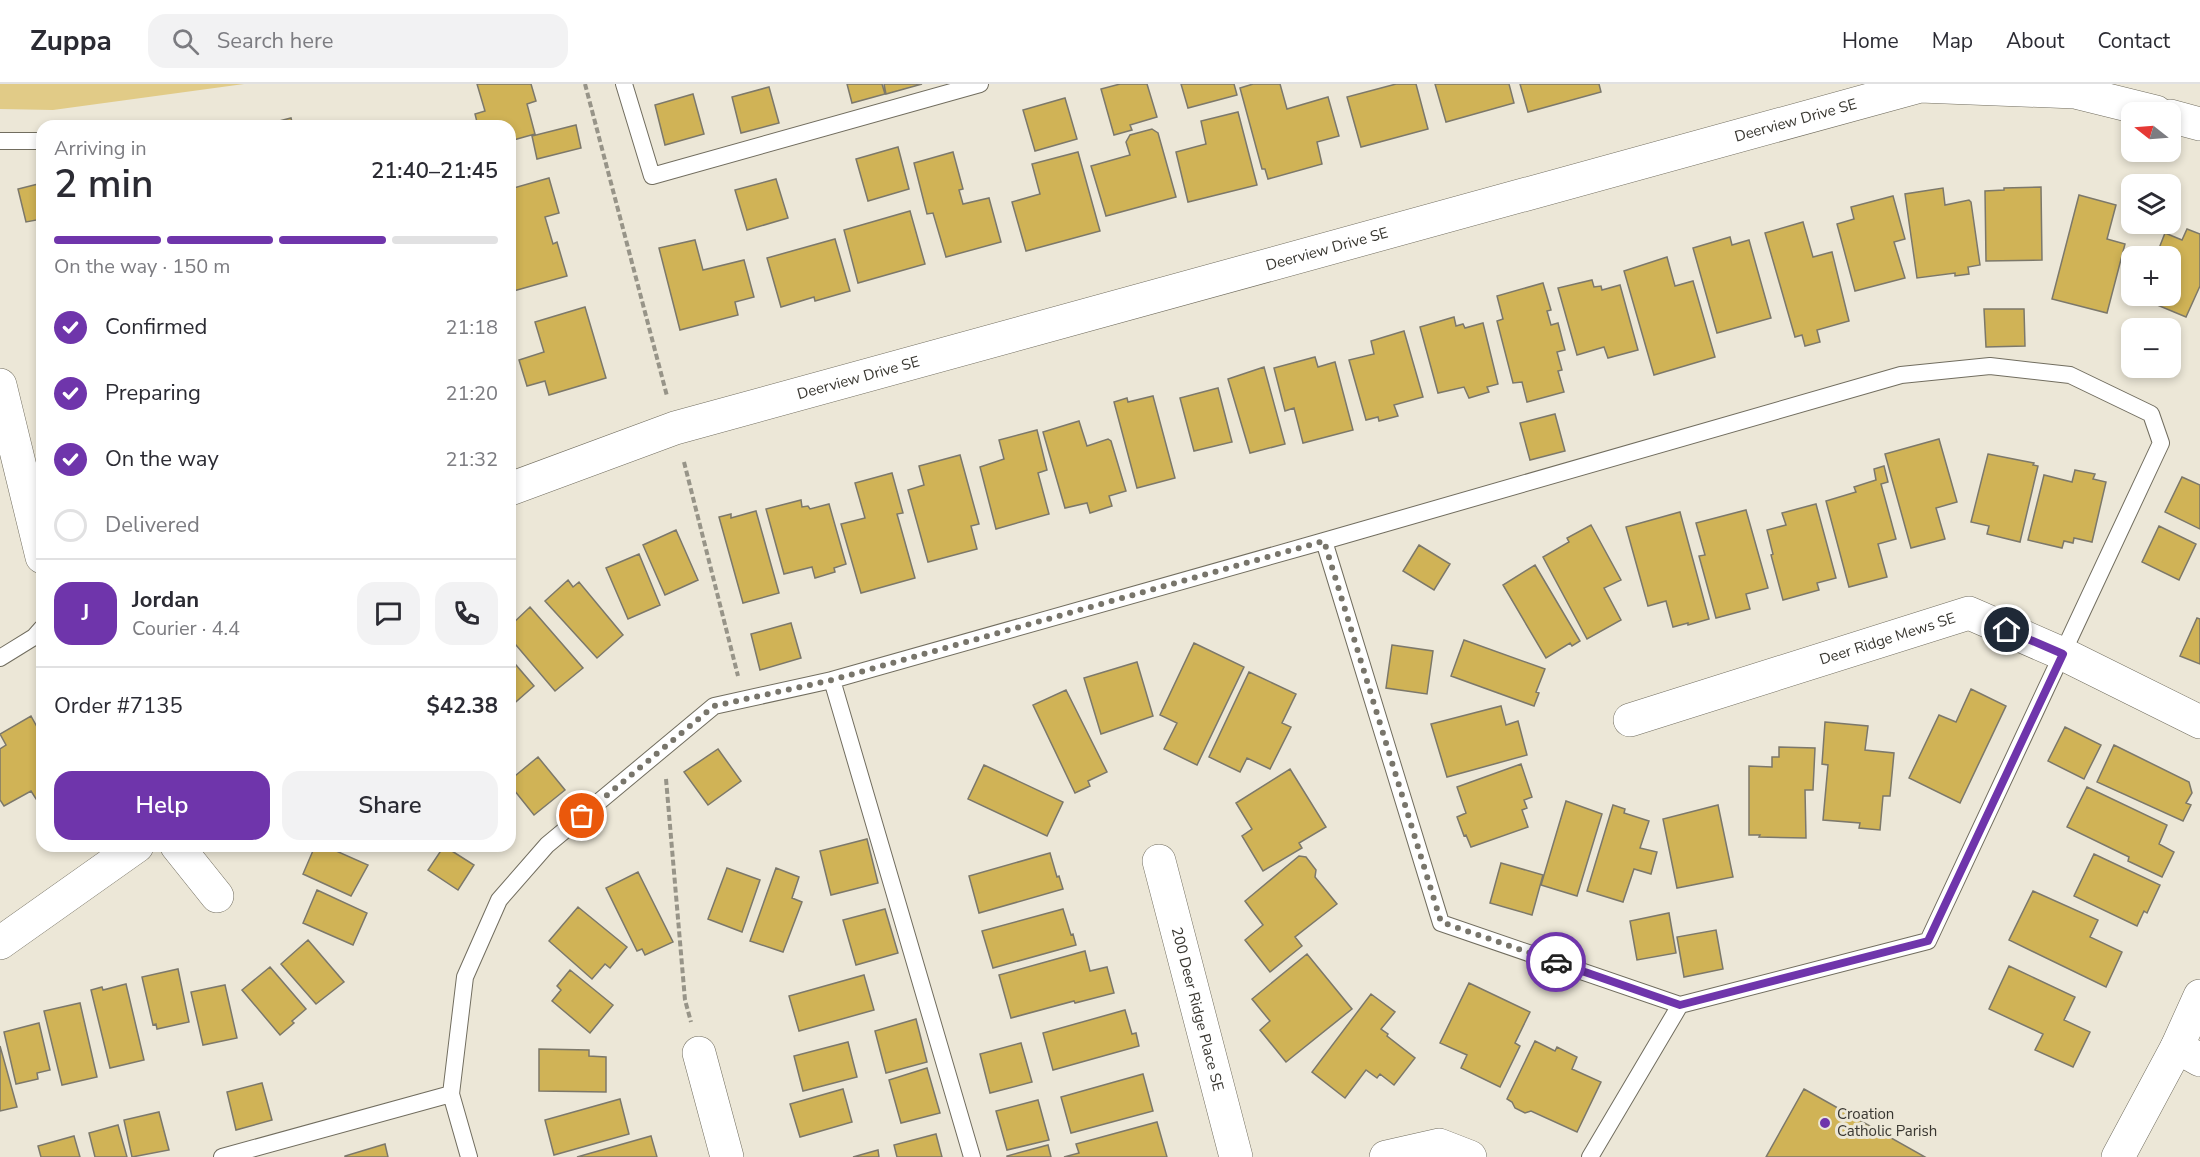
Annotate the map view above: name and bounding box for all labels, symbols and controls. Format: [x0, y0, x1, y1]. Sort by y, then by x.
search box [148, 14, 568, 68]
text: Zuppa [30, 22, 112, 60]
icon: search [169, 25, 202, 58]
text: Search here [217, 26, 333, 56]
text: Home [1842, 27, 1899, 55]
text: Map [1932, 27, 1973, 55]
text: About [2006, 27, 2064, 55]
text: Contact [2097, 27, 2170, 55]
street label: Deerview Drive SE [1732, 94, 1859, 147]
north arrow [2121, 102, 2181, 162]
map controls [2121, 102, 2181, 378]
text: Arriving in [54, 135, 147, 162]
text: 21:40–21:45 [371, 156, 498, 186]
text: 2 min [54, 158, 153, 211]
button: layers [2121, 174, 2181, 234]
street label: Deerview Drive SE [1264, 223, 1390, 275]
button: + [2121, 246, 2181, 306]
text: On the way · 150 m [54, 253, 230, 280]
icon: check [54, 311, 87, 344]
text: Confirmed [105, 312, 207, 342]
text: 21:18 [445, 314, 498, 341]
button: − [2121, 318, 2181, 378]
street label: Deerview Drive SE [795, 351, 922, 404]
icon: check [54, 377, 87, 410]
text: Preparing [105, 378, 201, 408]
text: 21:20 [445, 380, 498, 407]
icon: check [54, 443, 87, 476]
text: On the way [105, 444, 219, 474]
text: 21:32 [445, 446, 498, 473]
text: Delivered [105, 510, 200, 540]
button: chat [357, 582, 420, 645]
button: phone [435, 582, 498, 645]
text: Jordan [132, 585, 199, 615]
text: J [82, 598, 89, 628]
pin [1981, 604, 2032, 655]
street label: Deer Ridge Mews SE [1817, 608, 1958, 670]
icon: home [1990, 613, 2023, 646]
text: Courier · 4.4 [132, 615, 240, 642]
text: Order #7135 [54, 691, 183, 721]
text: $42.38 [427, 691, 498, 721]
button: Help [54, 771, 270, 840]
button: Share [282, 771, 498, 840]
pin [556, 790, 607, 841]
icon: bag [565, 799, 598, 832]
street label: 200 Deer Ridge Place SE [1167, 925, 1228, 1093]
courier [1526, 932, 1586, 992]
icon: car [1540, 946, 1573, 979]
place label: Croation Catholic Parish [1837, 1104, 1937, 1141]
marker: Croation Catholic Parish [1818, 1116, 1832, 1130]

